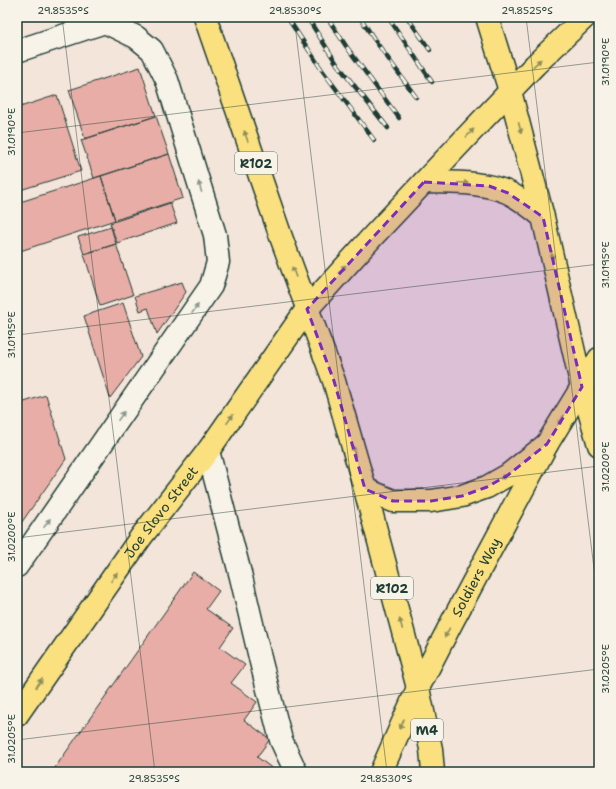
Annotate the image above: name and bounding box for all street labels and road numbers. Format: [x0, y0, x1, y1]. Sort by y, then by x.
road number: R102 [235, 152, 277, 174]
street label: Joe Slovo Street [120, 462, 202, 562]
street label: Soldiers Way [447, 534, 505, 620]
road number: R102 [371, 577, 413, 599]
road number: M4 [411, 719, 443, 741]

